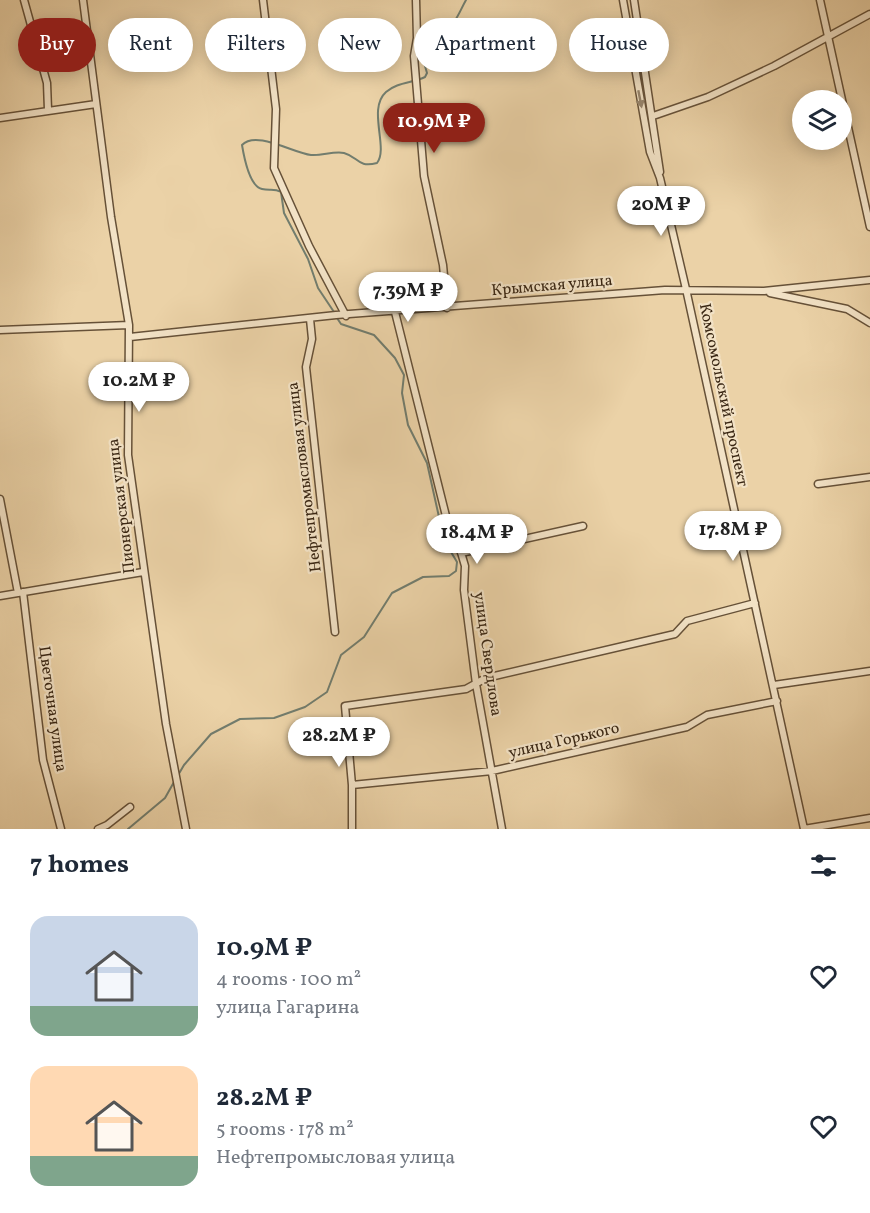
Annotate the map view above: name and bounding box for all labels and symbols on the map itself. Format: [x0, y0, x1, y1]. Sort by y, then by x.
one-way arrow [636, 90, 645, 109]
pin: 10.9M ₽ [379, 103, 489, 154]
pin: 20M ₽ [619, 186, 703, 237]
street label: Крымская улица [491, 270, 614, 302]
pin: 7.39M ₽ [353, 272, 463, 323]
street label: Комсомольский проспект [693, 301, 753, 489]
pin: 10.2M ₽ [84, 362, 194, 413]
street label: Нефтепромысловая улица [282, 381, 328, 573]
street label: Пионерская улица [103, 437, 141, 575]
pin: 17.8M ₽ [678, 511, 788, 562]
pin: 18.4M ₽ [422, 514, 532, 565]
street label: улица Свердлова [467, 590, 507, 718]
street label: Цветочная улица [32, 645, 72, 773]
pin: 28.2M ₽ [284, 717, 394, 768]
street label: улица Горького [506, 718, 622, 764]

